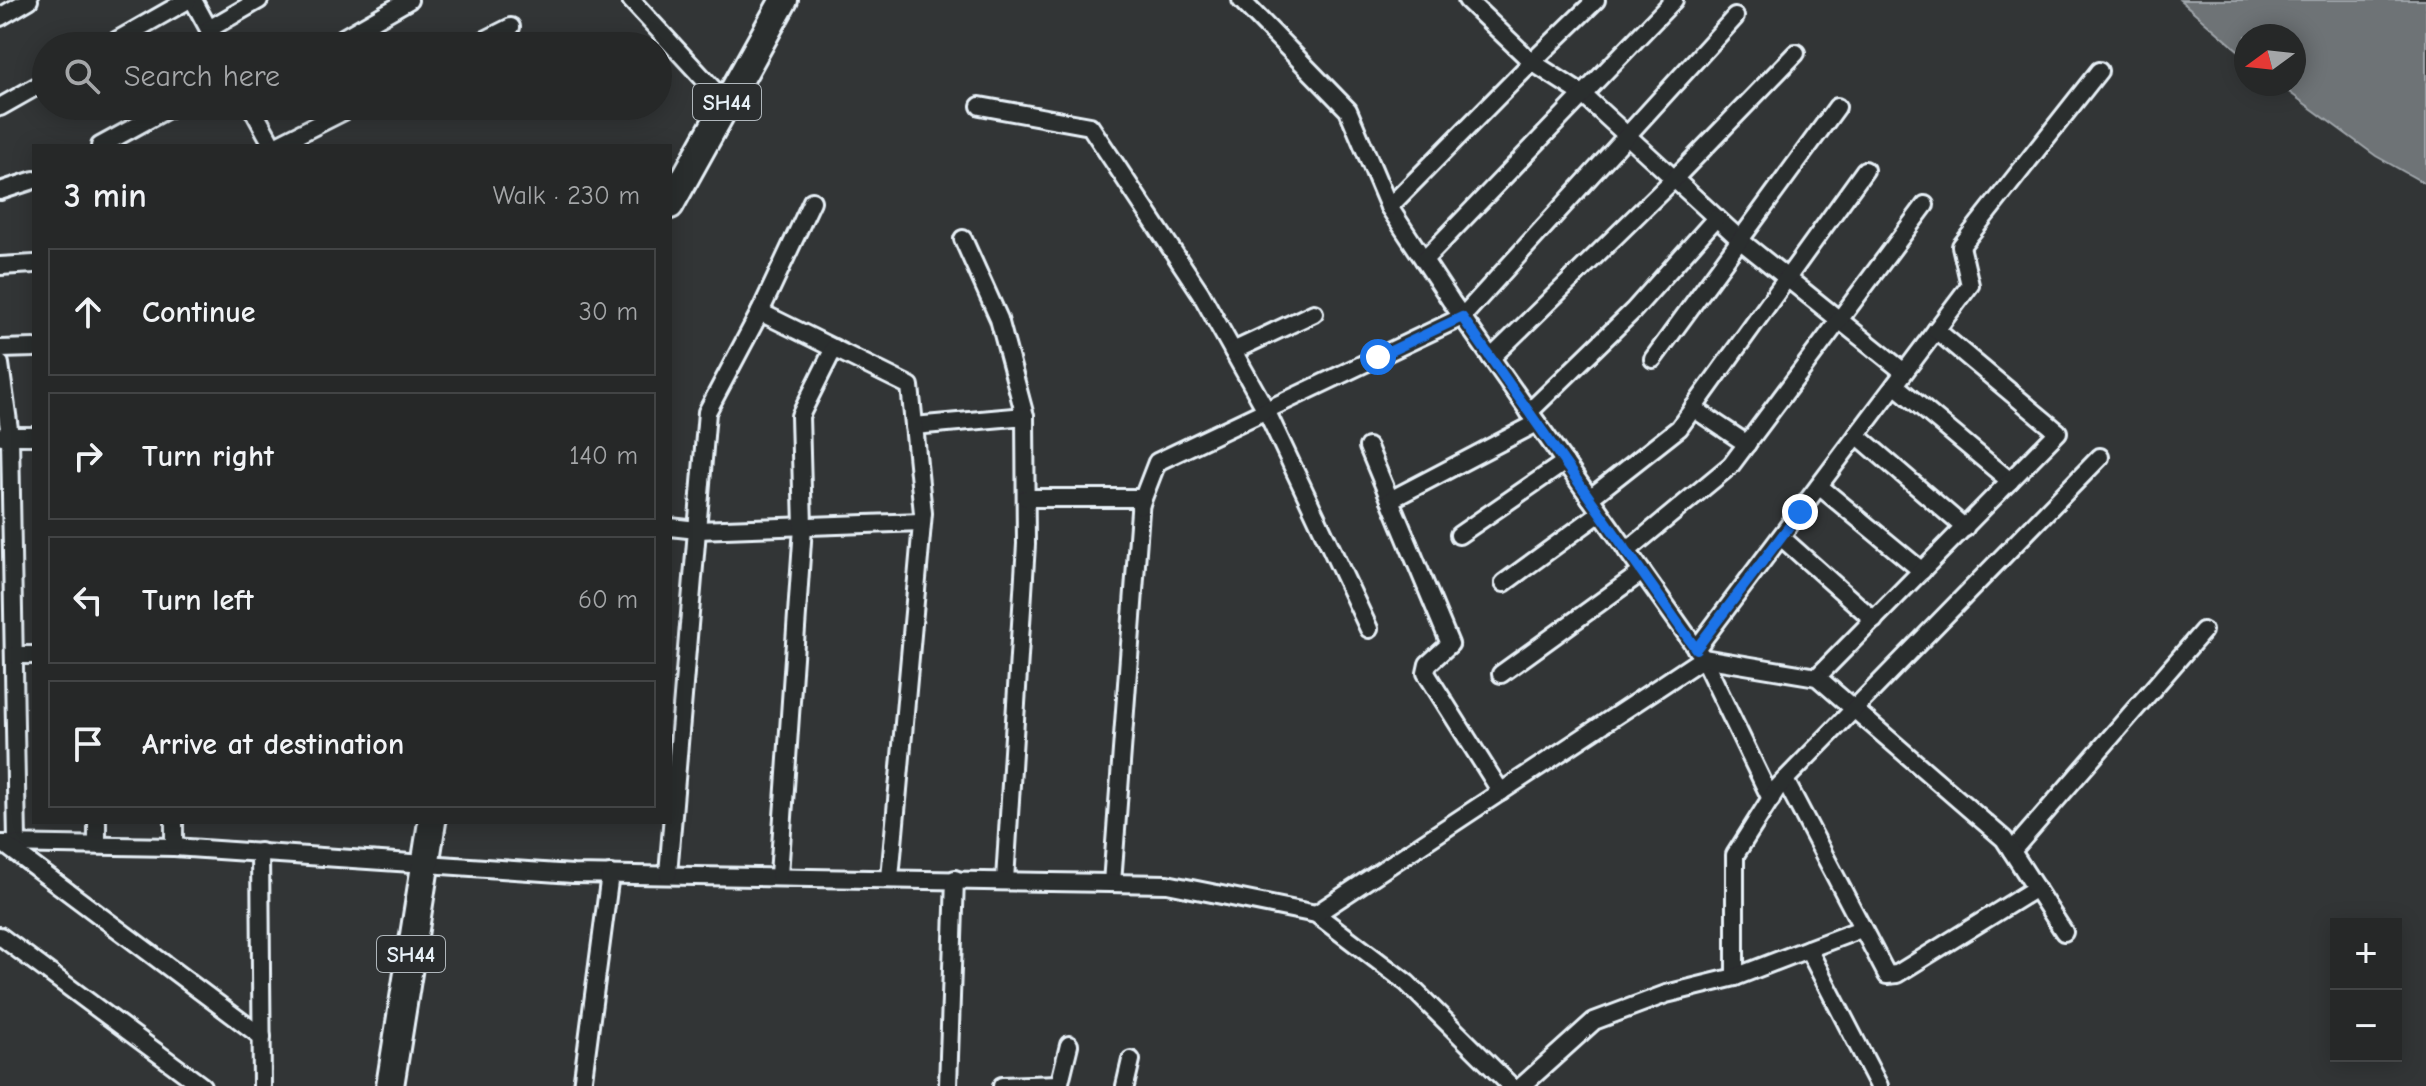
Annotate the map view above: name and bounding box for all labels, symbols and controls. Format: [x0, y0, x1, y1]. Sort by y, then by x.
north arrow [2234, 24, 2306, 96]
search box [32, 32, 672, 120]
icon: search [60, 54, 104, 98]
text: Search here [124, 59, 280, 94]
road number: SH44 [693, 84, 761, 120]
text: 3 min [64, 176, 147, 216]
text: Walk · 230 m [493, 181, 640, 211]
icon: ahead [66, 290, 110, 334]
text: Continue [142, 295, 256, 330]
text: 30 m [579, 297, 638, 327]
route start [1360, 339, 1396, 375]
icon: right [66, 434, 110, 478]
text: Turn right [142, 439, 274, 474]
text: 140 m [569, 441, 638, 471]
route end [1782, 494, 1818, 530]
icon: left [66, 578, 110, 622]
text: Turn left [142, 583, 254, 618]
text: 60 m [578, 585, 638, 615]
icon: arrive [66, 722, 110, 766]
text: Arrive at destination [142, 727, 404, 762]
map controls [2330, 918, 2402, 1062]
button: + [2330, 918, 2402, 990]
road number: SH44 [377, 936, 445, 972]
button: − [2330, 990, 2402, 1062]

